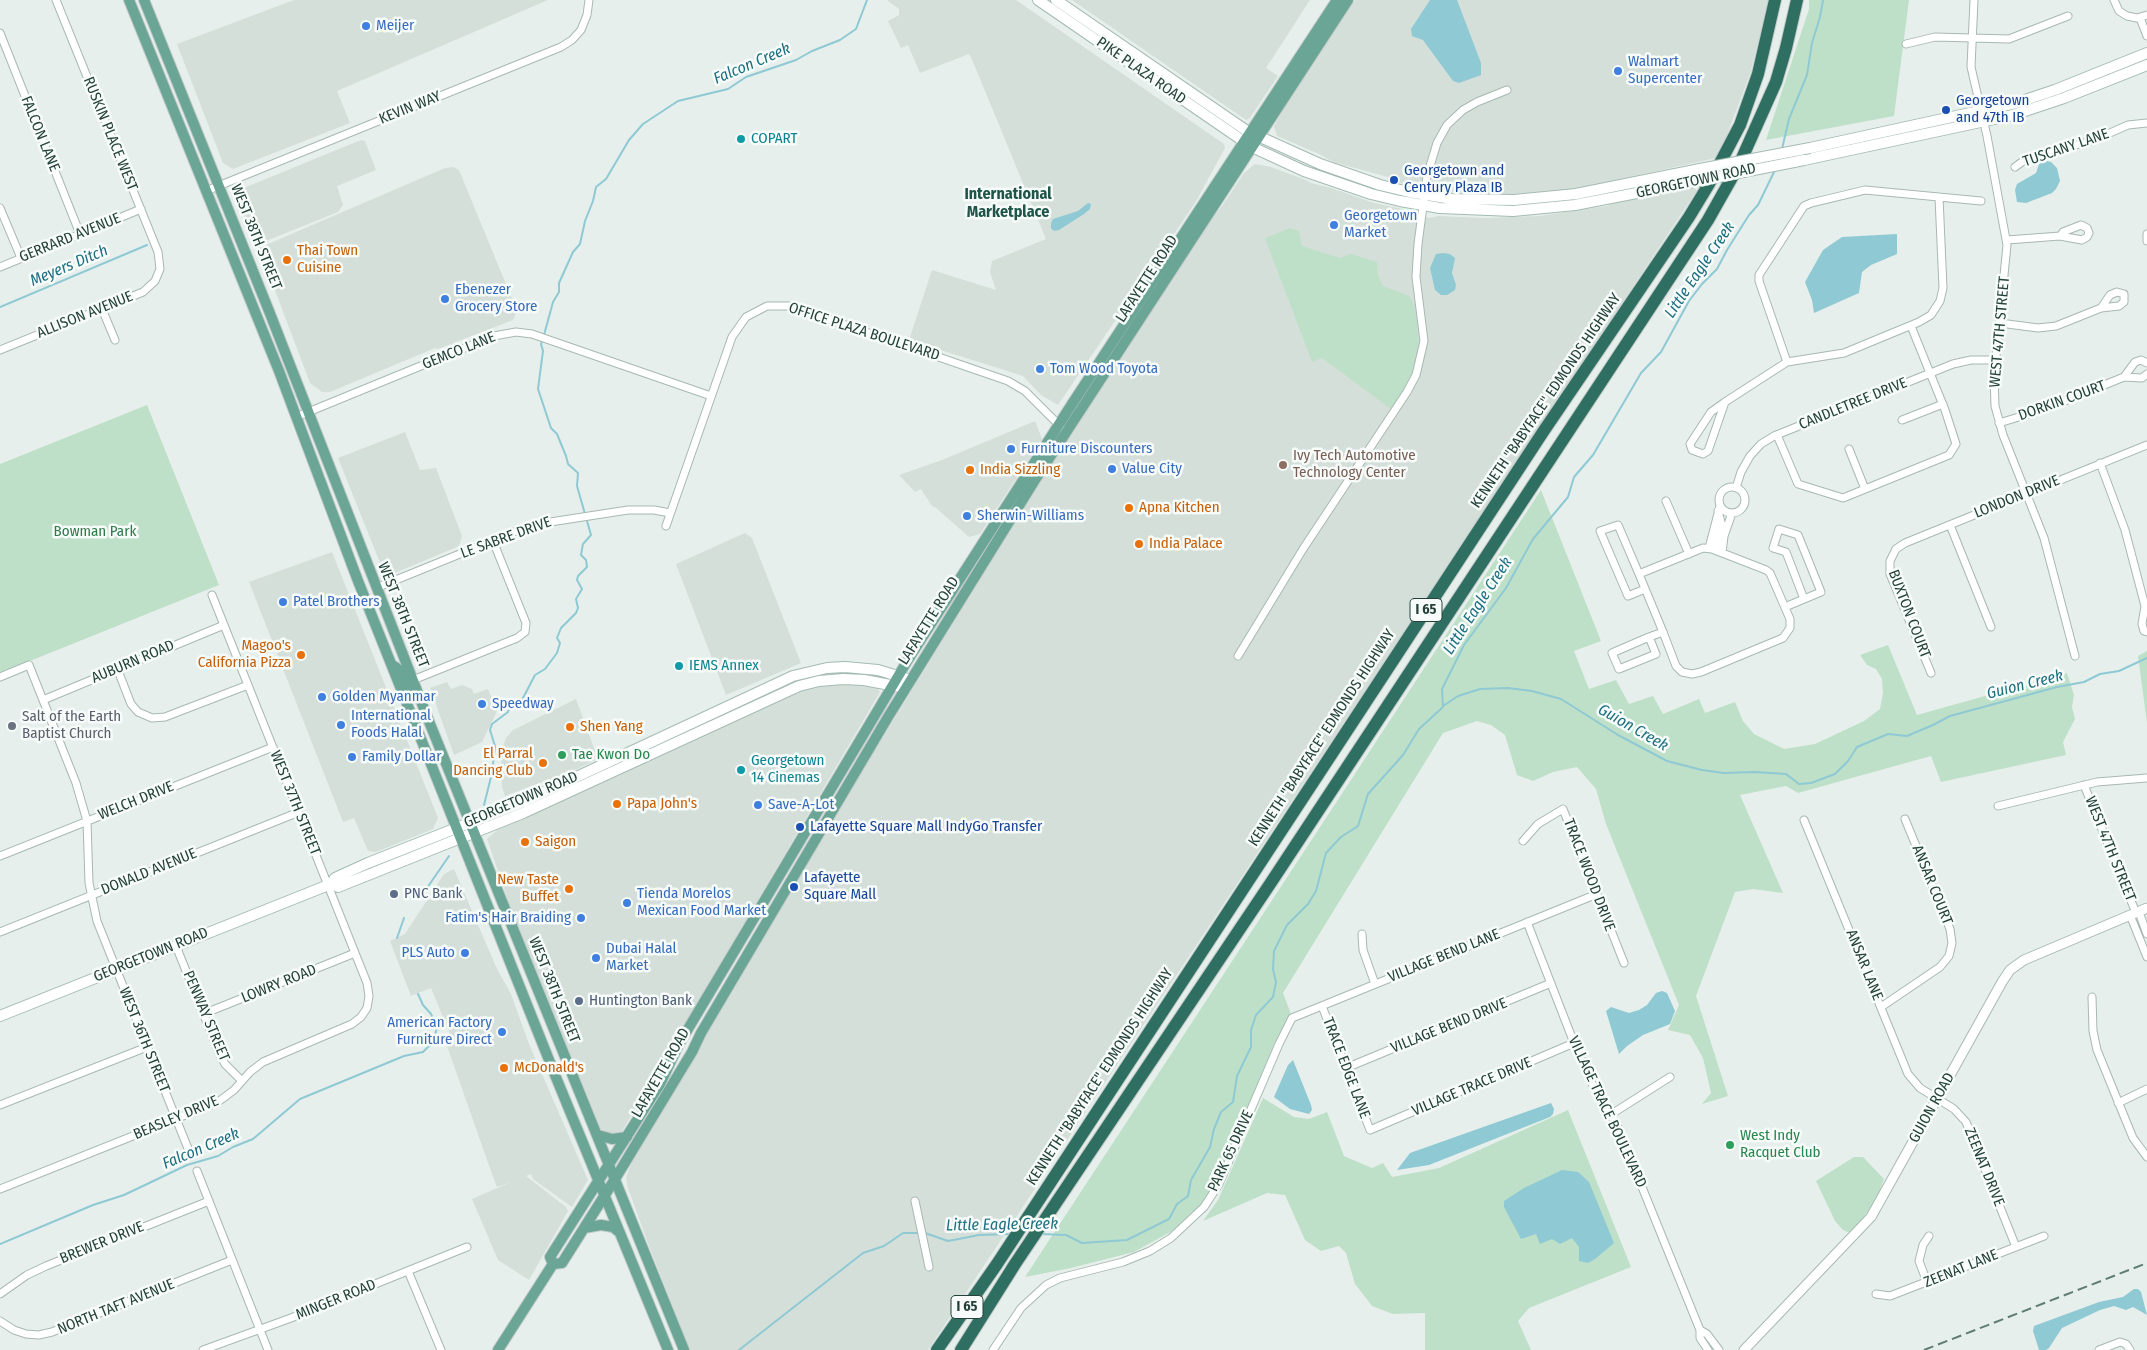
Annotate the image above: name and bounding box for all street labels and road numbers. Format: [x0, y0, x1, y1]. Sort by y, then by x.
street label: PIKE PLAZA ROAD [1093, 33, 1189, 109]
street label: RUSKIN PLACE WEST [79, 74, 141, 194]
street label: KEVIN WAY [376, 87, 444, 129]
street label: FALCON LANE [17, 94, 63, 174]
street label: TUSCANY LANE [2021, 125, 2111, 171]
street label: GEORGETOWN ROAD [1634, 159, 1758, 203]
street label: WEST 38TH STREET [227, 181, 285, 293]
street label: GERRARD AVENUE [17, 210, 123, 266]
street label: LAFAYETTE ROAD [1112, 232, 1182, 326]
street label: WEST 47TH STREET [1986, 276, 2014, 388]
street label: ALLISON AVENUE [34, 288, 136, 342]
street label: KENNETH "BABYFACE" EDMONDS HIGHWAY [1467, 290, 1625, 512]
street label: OFFICE PLAZA BOULEVARD [786, 299, 942, 365]
street label: GEMCO LANE [420, 328, 498, 374]
street label: CANDLETREE DRIVE [1796, 374, 1910, 434]
street label: DORKIN COURT [2016, 377, 2108, 425]
street label: LONDON DRIVE [1972, 472, 2062, 522]
street label: LE SABRE DRIVE [458, 513, 554, 563]
street label: WEST 38TH STREET [374, 559, 432, 671]
street label: BUXTON COURT [1884, 567, 1934, 661]
street label: LAFAYETTE ROAD [895, 574, 963, 668]
road number: I 65 [1410, 598, 1442, 622]
street label: KENNETH "BABYFACE" EDMONDS HIGHWAY [1245, 626, 1399, 850]
street label: AUBURN ROAD [89, 636, 177, 688]
street label: WEST 37TH STREET [266, 748, 324, 858]
street label: GEORGETOWN ROAD [461, 768, 581, 832]
street label: WELCH DRIVE [96, 778, 176, 824]
street label: WEST 47TH STREET [2081, 794, 2139, 904]
street label: TRACE WOOD DRIVE [1559, 816, 1619, 934]
street label: ANSAR COURT [1908, 843, 1956, 927]
street label: DONALD AVENUE [99, 845, 199, 899]
street label: GEORGETOWN ROAD [91, 924, 211, 986]
street label: VILLAGE BEND LANE [1385, 925, 1503, 987]
street label: ANSAR LANE [1842, 927, 1886, 1003]
street label: WEST 38TH STREET [525, 934, 583, 1046]
street label: LOWRY ROAD [239, 961, 319, 1007]
street label: KENNETH "BABYFACE" EDMONDS HIGHWAY [1023, 965, 1177, 1189]
street label: PENWAY STREET [179, 968, 233, 1064]
street label: WEST 36TH STREET [115, 985, 173, 1095]
street label: VILLAGE BEND DRIVE [1388, 994, 1510, 1058]
street label: TRACE EDGE LANE [1318, 1015, 1374, 1121]
street label: LAFAYETTE ROAD [628, 1025, 694, 1121]
street label: VILLAGE TRACE BOULEVARD [1564, 1033, 1650, 1191]
street label: VILLAGE TRACE DRIVE [1409, 1054, 1535, 1120]
street label: GUION ROAD [1905, 1070, 1959, 1146]
street label: BEASLEY DRIVE [131, 1092, 221, 1144]
street label: PARK 65 DRIVE [1204, 1107, 1258, 1195]
street label: ZEENAT DRIVE [1960, 1125, 2008, 1209]
street label: BREWER DRIVE [57, 1218, 147, 1268]
street label: ZEENAT LANE [1921, 1246, 2001, 1292]
street label: NORTH TAFT AVENUE [55, 1275, 177, 1339]
street label: MINGER ROAD [293, 1276, 379, 1324]
road number: I 65 [951, 1295, 983, 1318]

